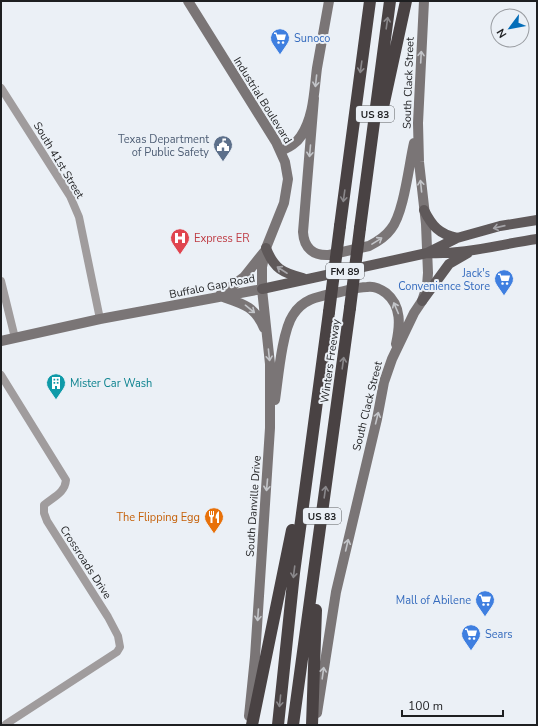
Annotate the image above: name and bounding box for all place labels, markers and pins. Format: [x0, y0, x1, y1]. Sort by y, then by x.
supermarket icon: Sunoco [269, 27, 291, 55]
place label: Sunoco [294, 31, 330, 46]
place label: Texas Department of Public Safety [118, 132, 209, 160]
public building icon: Texas Department of Public Safety [212, 134, 234, 162]
hospital icon: Express ER [169, 227, 191, 255]
place label: Express ER [194, 231, 250, 246]
place label: Jack's Convenience Store [398, 266, 490, 294]
supermarket icon: Jack's Convenience Store [493, 268, 515, 296]
building icon: Mister Car Wash [45, 372, 67, 400]
place label: Mister Car Wash [70, 376, 152, 391]
restaurant icon: The Flipping Egg [203, 506, 225, 534]
place label: The Flipping Egg [116, 510, 200, 525]
supermarket icon: Mall of Abilene [474, 589, 496, 617]
place label: Mall of Abilene [396, 593, 471, 608]
supermarket icon: Sears [460, 623, 482, 651]
place label: Sears [485, 627, 513, 642]

